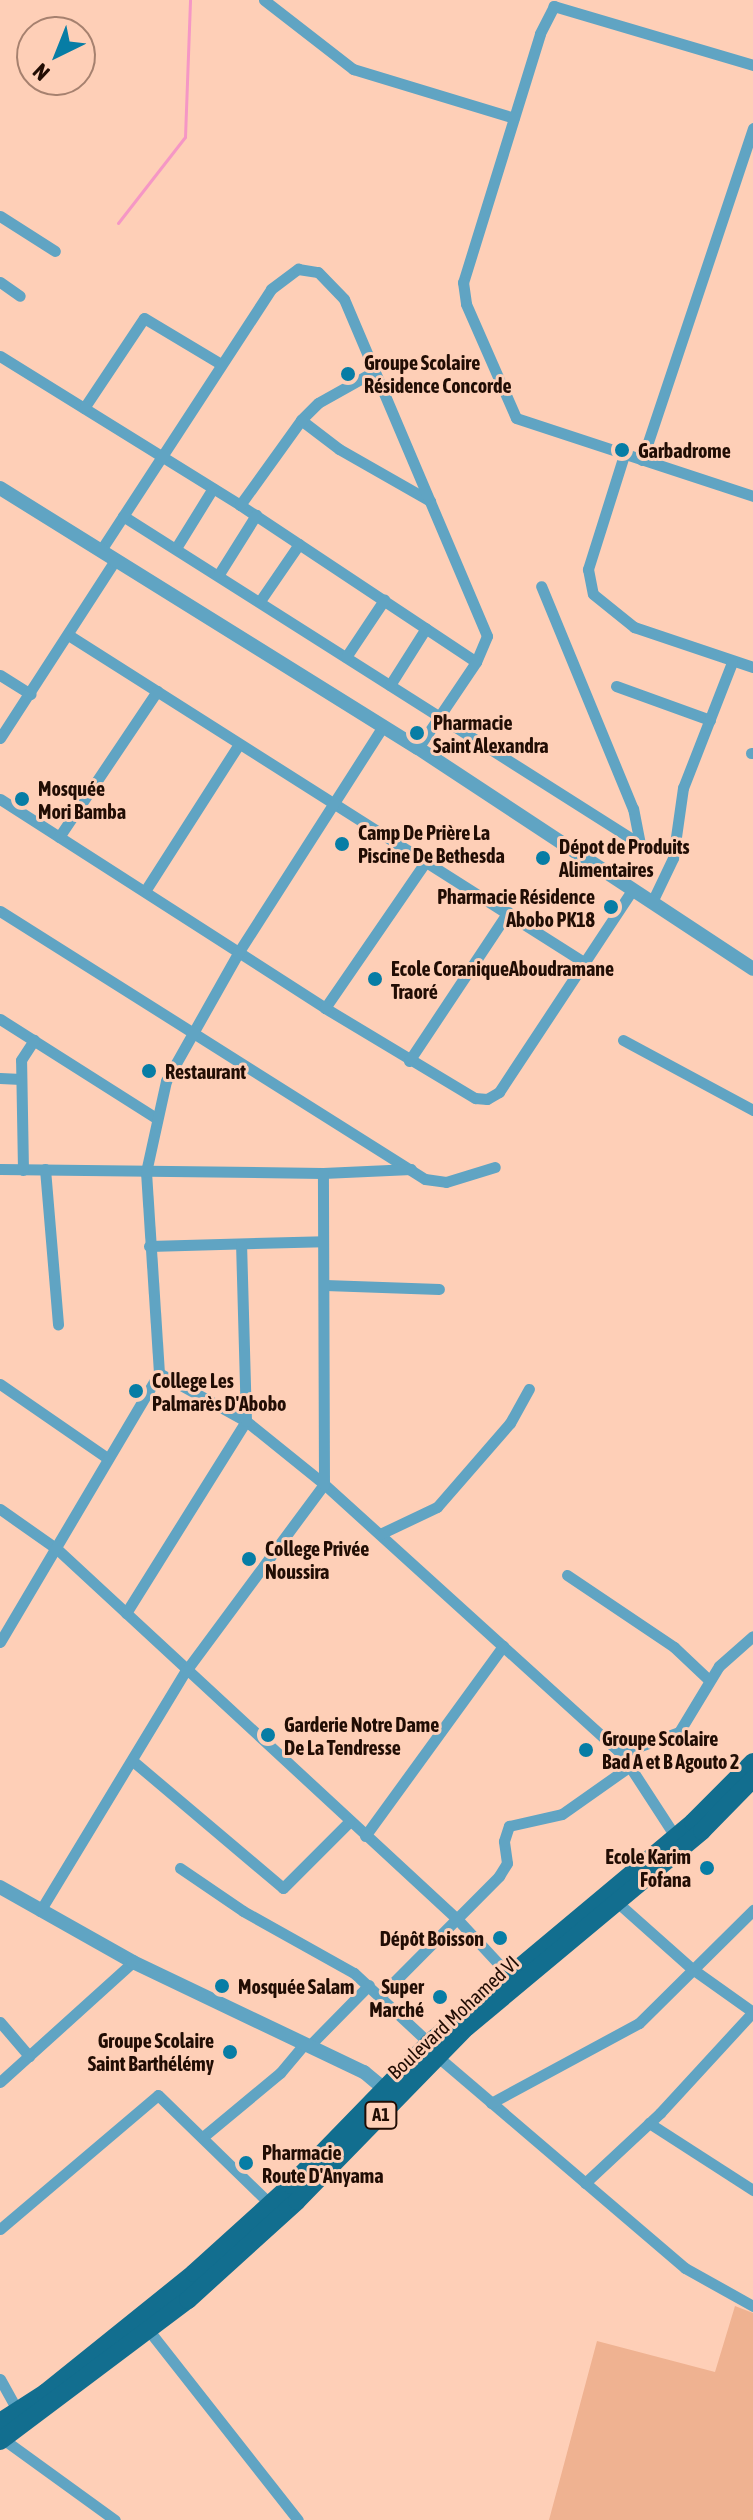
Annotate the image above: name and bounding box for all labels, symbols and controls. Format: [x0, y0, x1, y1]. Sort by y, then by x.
north arrow [16, 16, 96, 96]
text: N [27, 58, 55, 86]
place label: Groupe Scolaire Résidence Concorde [364, 350, 512, 397]
marker: Groupe Scolaire Résidence Concorde [339, 365, 357, 383]
place label: Garbadrome [638, 438, 731, 462]
marker: Garbadrome [613, 441, 631, 459]
place label: Pharmacie Saint Alexandra [433, 710, 549, 757]
marker: Pharmacie Saint Alexandra [408, 724, 426, 742]
place label: Mosquée Mori Bamba [38, 776, 126, 823]
marker: Mosquée Mori Bamba [13, 790, 31, 808]
place label: Camp De Prière La Piscine De Bethesda [358, 820, 505, 867]
place label: Dépot de Produits Alimentaires [559, 834, 690, 881]
marker: Camp De Prière La Piscine De Bethesda [333, 835, 351, 853]
marker: Dépot de Produits Alimentaires [534, 849, 552, 867]
place label: Pharmacie Résidence Abobo PK18 [437, 884, 595, 931]
marker: Pharmacie Résidence Abobo PK18 [602, 898, 620, 916]
place label: Ecole CoraniqueAboudramane Traoré [391, 956, 614, 1003]
marker: Ecole CoraniqueAboudramane Traoré [366, 970, 384, 988]
place label: Restaurant [165, 1059, 246, 1083]
marker: Restaurant [140, 1062, 158, 1080]
place label: College Les Palmarès D'Abobo [152, 1368, 287, 1415]
marker: College Les Palmarès D'Abobo [127, 1382, 145, 1400]
place label: College Privée Noussira [265, 1536, 369, 1583]
marker: College Privée Noussira [240, 1550, 258, 1568]
place label: Garderie Notre Dame De La Tendresse [284, 1712, 439, 1759]
marker: Garderie Notre Dame De La Tendresse [259, 1726, 277, 1744]
place label: Groupe Scolaire Bad A et B Agouto 2 [602, 1726, 739, 1773]
marker: Groupe Scolaire Bad A et B Agouto 2 [577, 1741, 595, 1759]
place label: Ecole Karim Fofana [605, 1844, 691, 1891]
marker: Ecole Karim Fofana [698, 1859, 716, 1877]
place label: Dépôt Boisson [380, 1926, 484, 1950]
marker: Dépôt Boisson [491, 1929, 509, 1947]
street label: Boulevard Mohamed VI [383, 1950, 523, 2084]
place label: Mosquée Salam [238, 1974, 354, 1998]
place label: Super Marché [369, 1974, 424, 2021]
marker: Mosquée Salam [213, 1977, 231, 1995]
marker: Super Marché [431, 1988, 449, 2006]
place label: Groupe Scolaire Saint Barthélémy [88, 2028, 214, 2075]
marker: Groupe Scolaire Saint Barthélémy [221, 2043, 239, 2061]
road number: A1 [363, 2101, 399, 2129]
place label: Pharmacie Route D'Anyama [262, 2140, 383, 2187]
marker: Pharmacie Route D'Anyama [237, 2154, 255, 2172]

